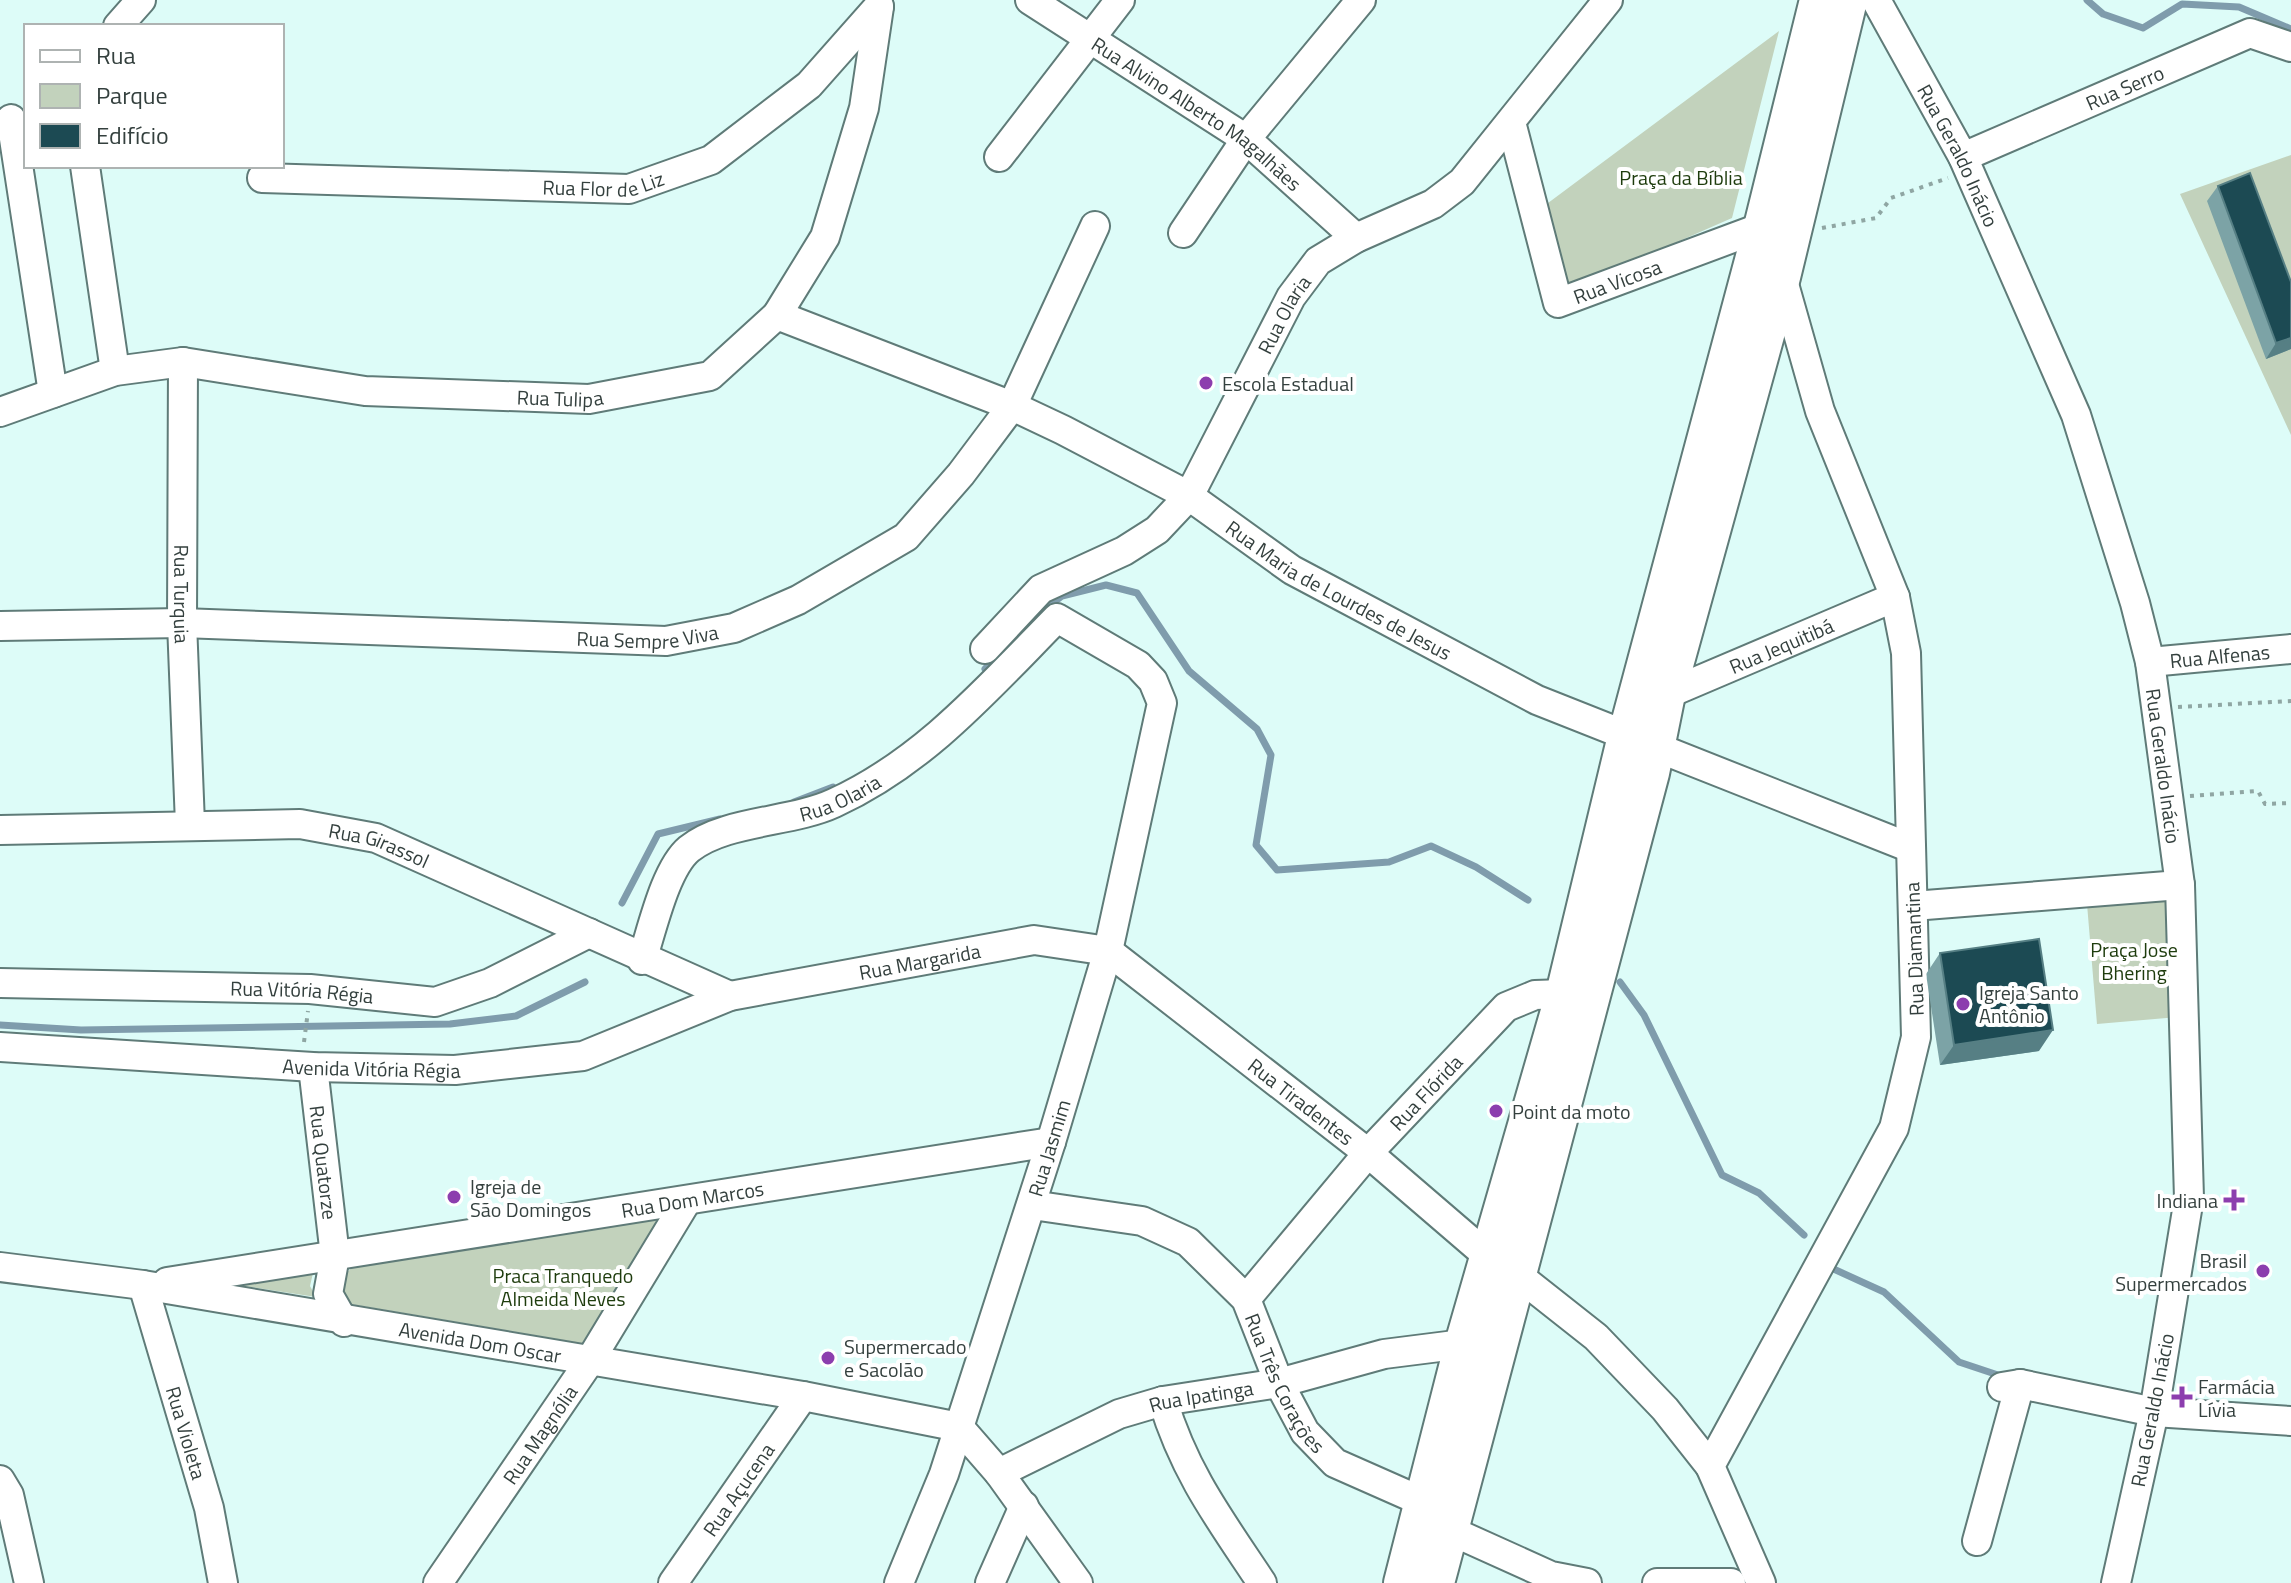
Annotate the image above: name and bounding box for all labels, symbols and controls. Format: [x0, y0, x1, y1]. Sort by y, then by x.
legend [24, 24, 284, 168]
street label: Rua Alvino Alberto Magalhães [1086, 28, 1309, 198]
text: Rua [96, 37, 135, 73]
street label: Rua Serro [2081, 57, 2169, 118]
text: Parque [96, 77, 168, 113]
street label: Rua Geraldo Inácio [1910, 78, 2007, 232]
text: Edifício [96, 117, 169, 153]
street label: Rua Flor de Liz [542, 162, 668, 204]
park label: Praça da Bíblia [1619, 162, 1743, 193]
street label: Rua Vicosa [1569, 250, 1665, 312]
street label: Rua Olaria [1249, 268, 1318, 359]
place label: Escola Estadual [1222, 368, 1354, 399]
marker: Escola Estadual [1197, 374, 1215, 392]
street label: Rua Tulipa [516, 381, 606, 415]
street label: Rua Maria de Lourdes de Jesus [1220, 512, 1457, 668]
street label: Rua Turquia [166, 544, 198, 644]
street label: Rua Jequitibá [1724, 610, 1838, 681]
street label: Rua Sempre Viva [576, 616, 721, 657]
street label: Rua Alfenas [2168, 636, 2271, 676]
street label: Rua Geraldo Inácio [2138, 686, 2190, 846]
street label: Rua Olaria [796, 766, 886, 829]
street label: Rua Girassol [326, 814, 434, 875]
street label: Rua Diamantina [1896, 881, 1932, 1017]
park label: Praça Jose Bhering [2090, 934, 2178, 988]
street label: Rua Margarida [856, 935, 983, 987]
street label: Rua Vitória Régia [230, 972, 375, 1011]
place label: Igreja Santo Antônio [1979, 977, 2079, 1031]
marker: Igreja Santo Antônio [1954, 995, 1972, 1013]
street label: Rua Flórida [1382, 1047, 1469, 1137]
street label: Avenida Vitória Régia [282, 1050, 462, 1086]
street label: Rua Tiradentes [1242, 1050, 1361, 1152]
street label: Rua Jasmim [1020, 1096, 1078, 1200]
place label: Point da moto [1512, 1096, 1631, 1127]
marker: Point da moto [1487, 1102, 1505, 1120]
street label: Rua Quatorze [302, 1104, 346, 1221]
place label: Igreja de São Domingos [470, 1171, 591, 1225]
street label: Rua Dom Marcos [619, 1172, 766, 1225]
place label: Indiana [2157, 1185, 2218, 1216]
marker: Igreja de São Domingos [445, 1188, 463, 1206]
marker: Indiana [2225, 1191, 2243, 1209]
place label: Brasil Supermercados [2115, 1245, 2247, 1299]
park label: Praca Tranquedo Almeida Neves [493, 1260, 633, 1314]
marker: Brasil Supermercados [2254, 1262, 2272, 1280]
street label: Rua Três Corações [1237, 1308, 1333, 1460]
street label: Avenida Dom Oscar [397, 1313, 564, 1371]
street label: Rua Geraldo Inácio [2122, 1330, 2182, 1490]
place label: Supermercado e Sacolão [844, 1331, 966, 1385]
marker: Supermercado e Sacolão [819, 1349, 837, 1367]
place label: Farmácia Lívia [2198, 1371, 2275, 1425]
street label: Rua Ipatinga [1145, 1372, 1255, 1420]
street label: Rua Magnólia [494, 1378, 585, 1491]
street label: Rua Violeta [158, 1382, 215, 1483]
marker: Farmácia Lívia [2173, 1388, 2191, 1406]
street label: Rua Açucena [695, 1436, 782, 1543]

